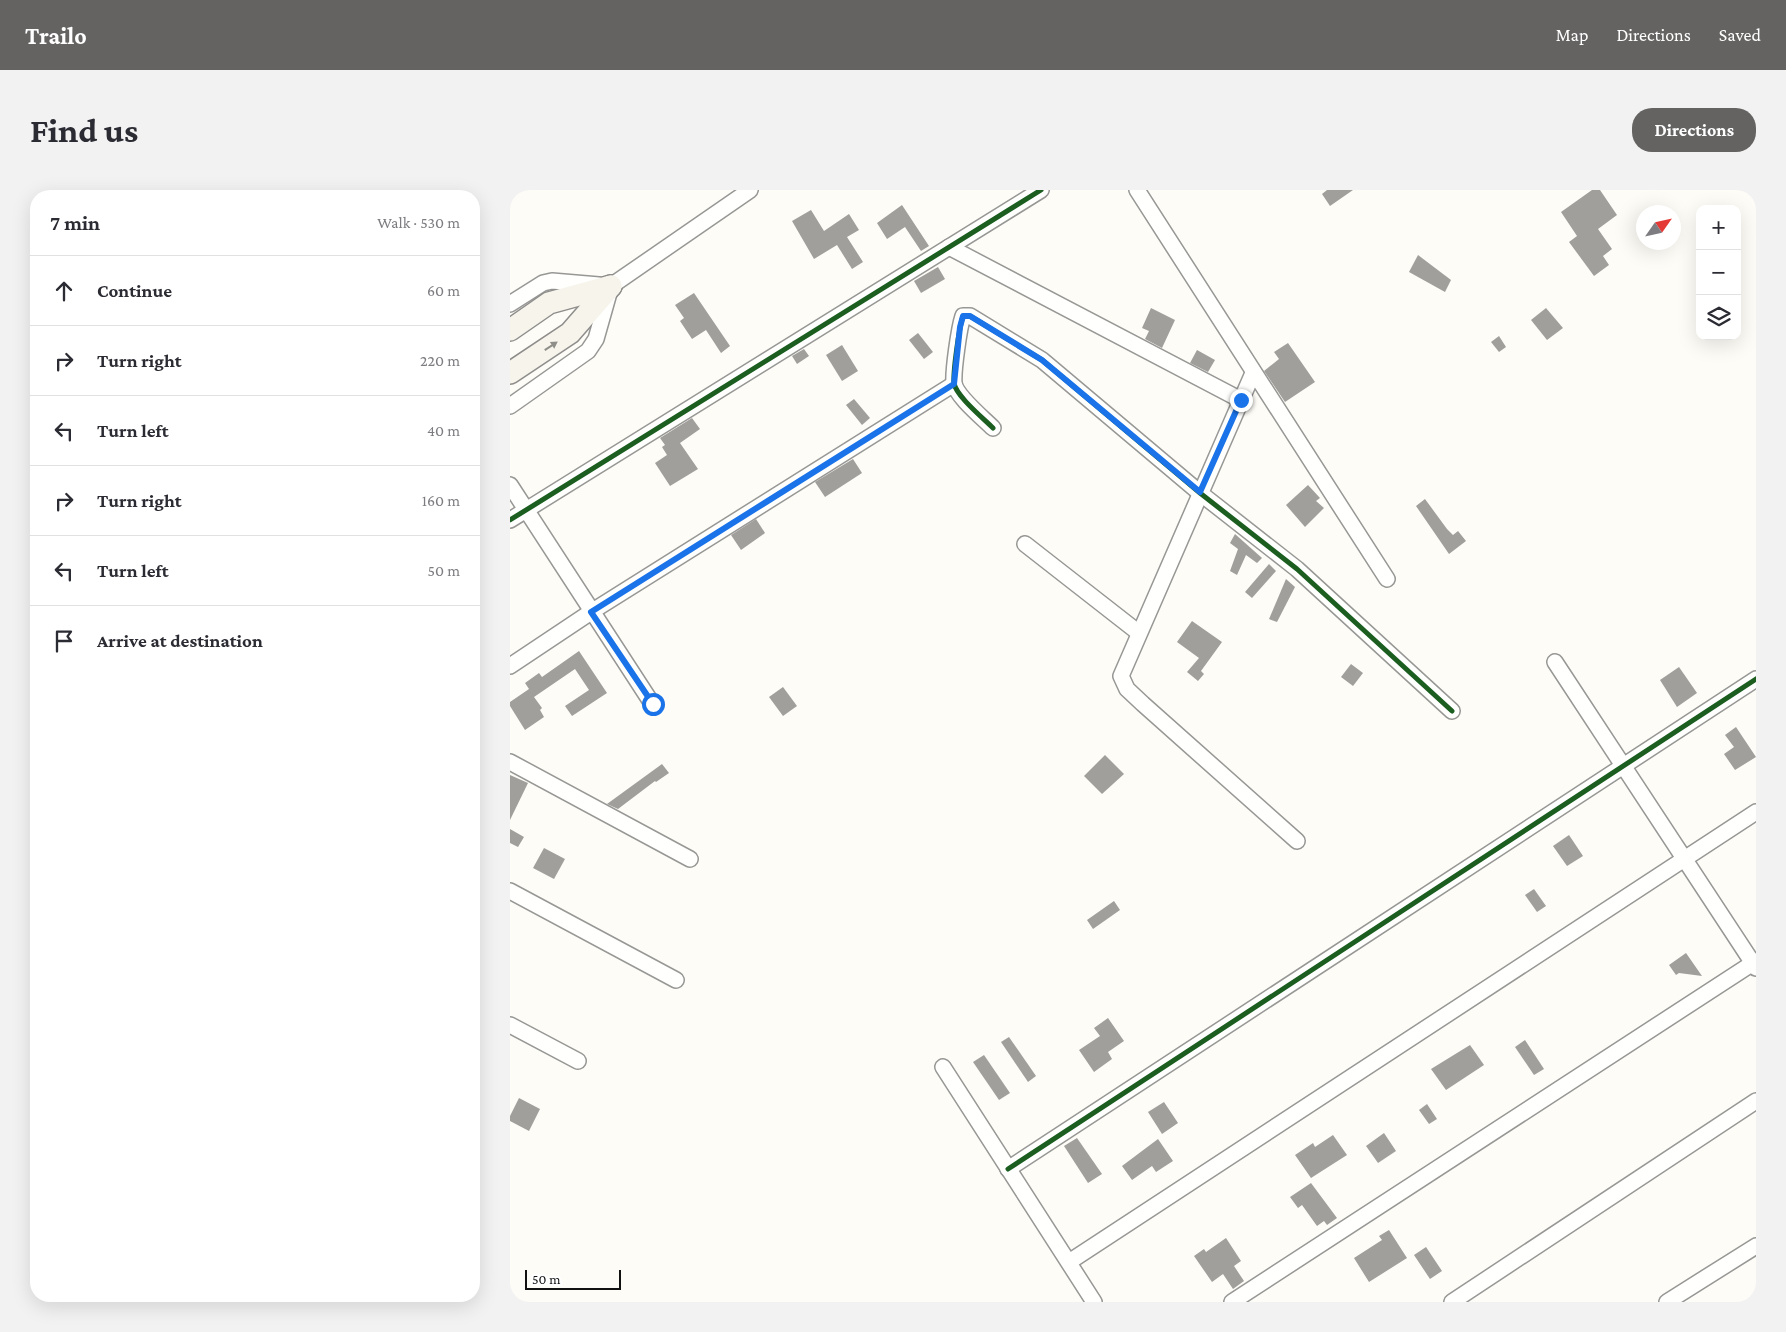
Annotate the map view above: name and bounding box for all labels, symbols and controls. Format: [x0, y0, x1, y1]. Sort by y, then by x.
text: Trailo [25, 22, 87, 49]
text: Map [1556, 25, 1588, 45]
text: Directions [1616, 25, 1691, 45]
text: Saved [1719, 25, 1761, 45]
button: Directions [1632, 108, 1756, 152]
text: Find us [30, 111, 138, 150]
north arrow [1636, 205, 1681, 250]
map controls [1696, 205, 1741, 340]
button: + [1696, 205, 1741, 250]
text: 7 min [50, 211, 100, 235]
text: Walk · 530 m [377, 214, 460, 231]
button: − [1696, 250, 1741, 295]
icon: ahead [50, 277, 78, 305]
text: Continue [97, 280, 172, 301]
text: 60 m [427, 282, 460, 299]
button: layers [1696, 295, 1741, 340]
one-way arrow [544, 341, 557, 351]
icon: right [50, 347, 78, 375]
text: Turn right [97, 350, 182, 371]
text: 220 m [420, 352, 460, 369]
route end [1230, 389, 1253, 412]
icon: left [50, 417, 78, 445]
text: Turn left [97, 420, 169, 441]
text: 40 m [427, 422, 460, 439]
icon: right [50, 487, 78, 515]
text: Turn right [97, 490, 182, 511]
text: 160 m [422, 492, 460, 509]
icon: left [50, 557, 78, 585]
text: Turn left [97, 560, 169, 581]
text: 50 m [428, 562, 460, 579]
icon: arrive [50, 627, 78, 655]
text: Arrive at destination [97, 630, 263, 651]
route start [642, 693, 665, 716]
scale bar [525, 1267, 621, 1290]
text: 50 m [532, 1271, 560, 1287]

